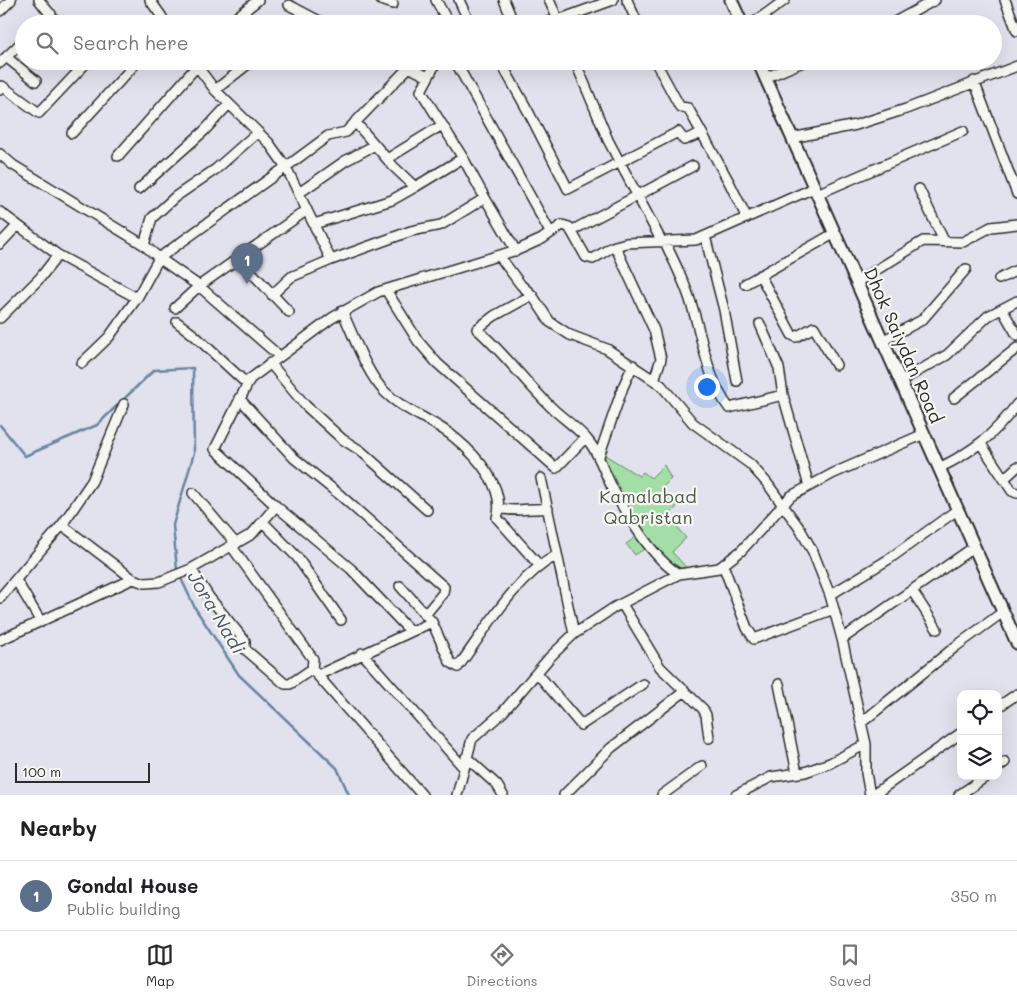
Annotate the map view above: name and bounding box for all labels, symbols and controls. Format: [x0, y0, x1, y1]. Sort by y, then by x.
search box [15, 15, 1002, 70]
icon: search [33, 29, 61, 57]
text: Search here [73, 30, 189, 55]
pin: 1 [231, 243, 263, 284]
street label: Dhok Saiydan Road [859, 263, 949, 427]
your location [694, 374, 720, 400]
park label: Kamalabad Qabristan [599, 484, 697, 529]
water label: Jora Nadi [182, 566, 252, 658]
map controls [957, 690, 1002, 780]
button: locate [957, 690, 1002, 735]
button: layers [957, 735, 1002, 780]
scale bar [15, 760, 150, 783]
text: 100 m [22, 762, 61, 781]
text: Nearby [20, 814, 97, 841]
text: Gondal House [67, 873, 198, 898]
text: 1 [32, 885, 40, 906]
text: 350 m [951, 885, 997, 906]
text: Public building [67, 898, 180, 919]
tab: Map [146, 941, 174, 990]
tab: Directions [466, 941, 538, 990]
tab: Saved [829, 941, 871, 990]

